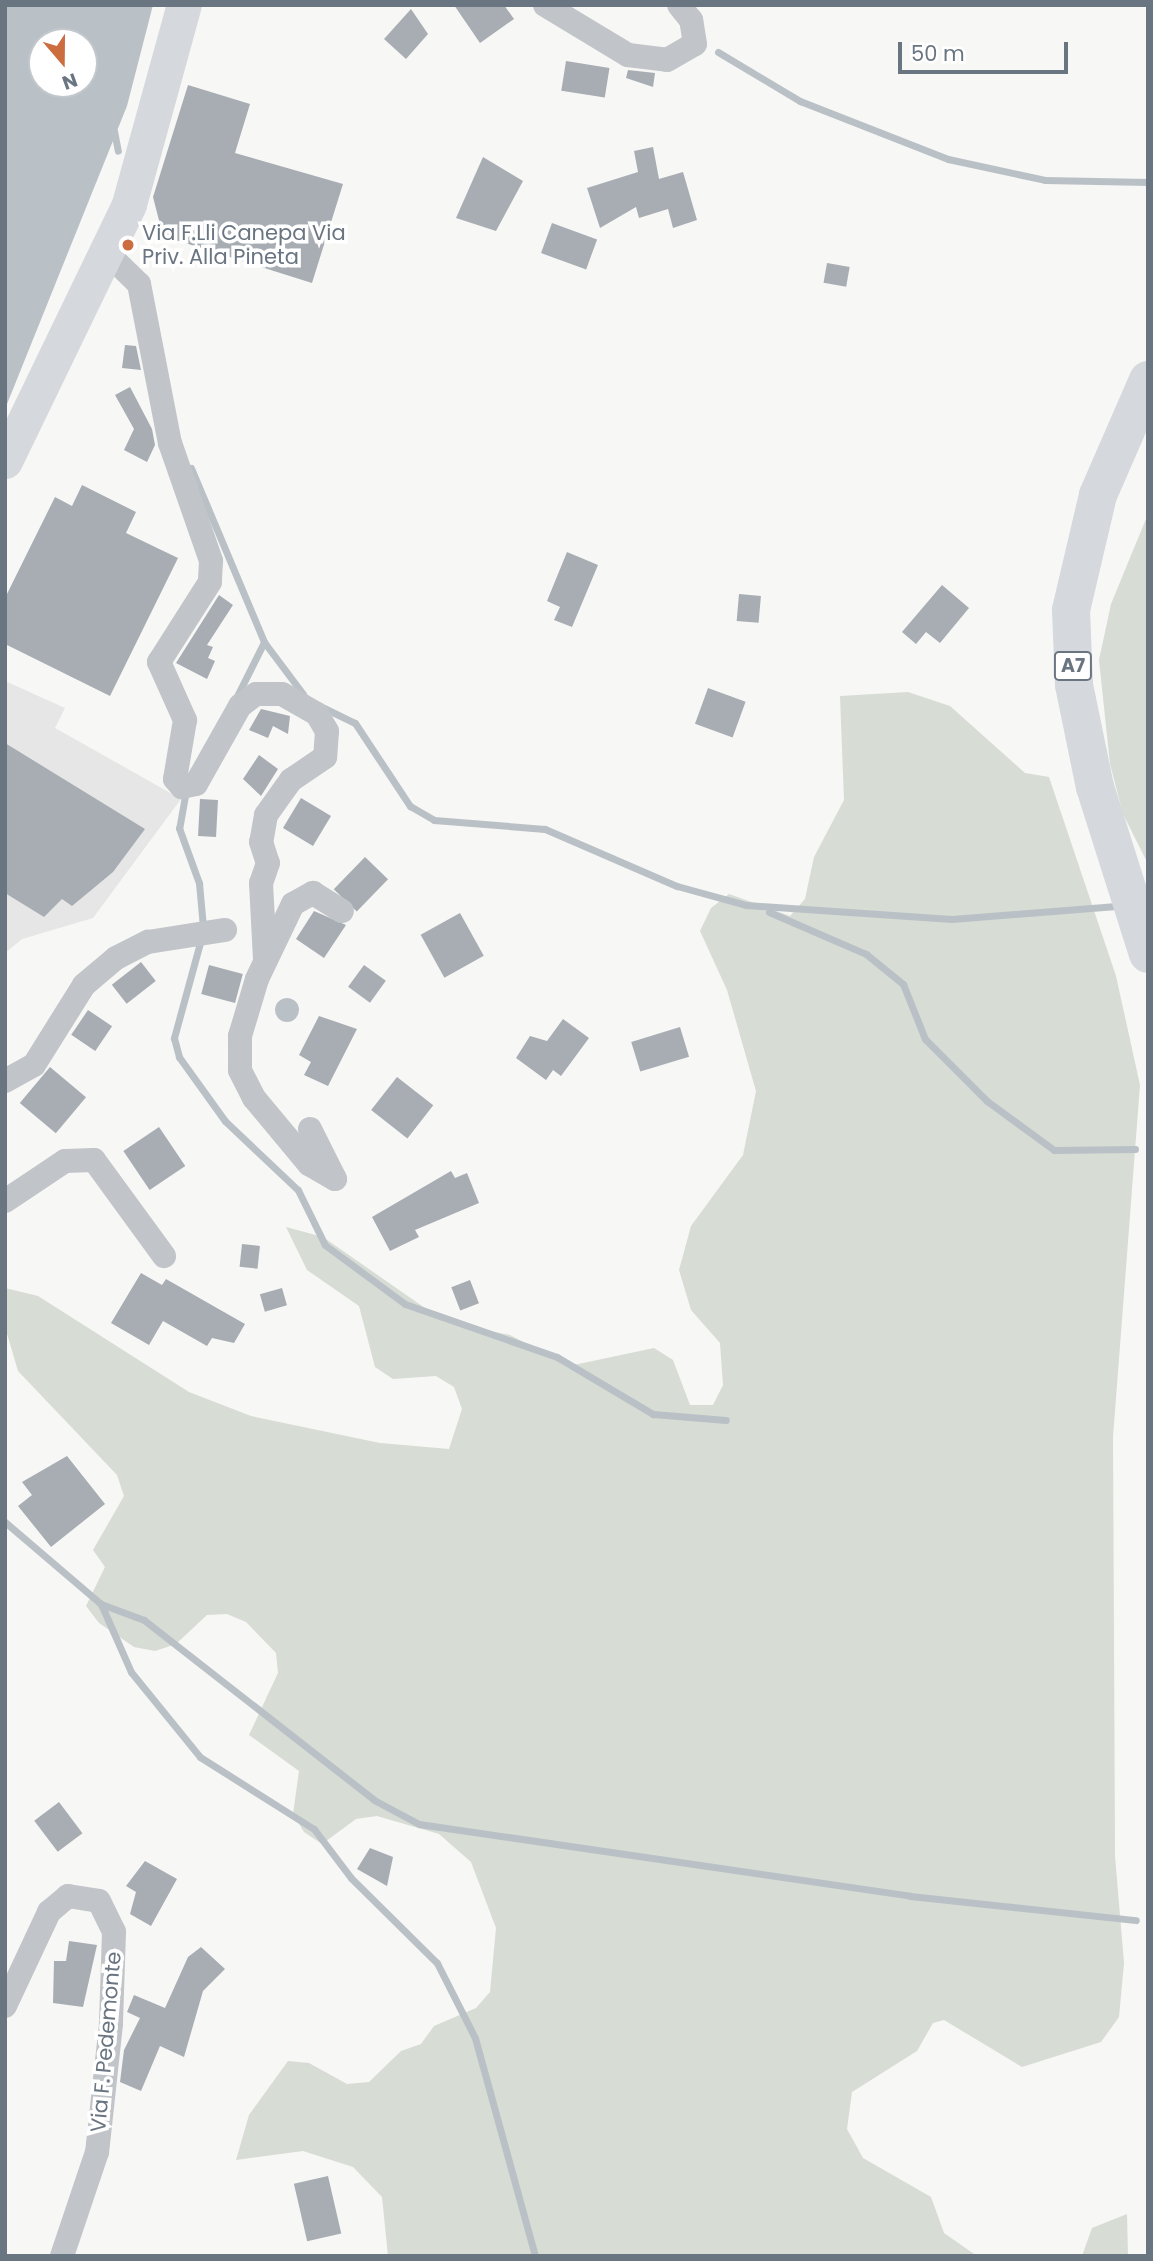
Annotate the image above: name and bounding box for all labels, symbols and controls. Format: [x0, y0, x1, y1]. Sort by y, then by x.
north arrow [28, 28, 98, 98]
scale bar [901, 28, 1071, 72]
text: 50 m [911, 39, 965, 68]
text: N [58, 66, 81, 96]
place label: Via F.Lli Canepa Via Priv. Alla Pineta [142, 220, 346, 270]
marker: Via F.Lli Canepa Via Priv. Alla Pineta [120, 237, 136, 253]
road number: A7 [1054, 650, 1092, 681]
street label: Via F. Pedemonte [86, 1951, 126, 2133]

